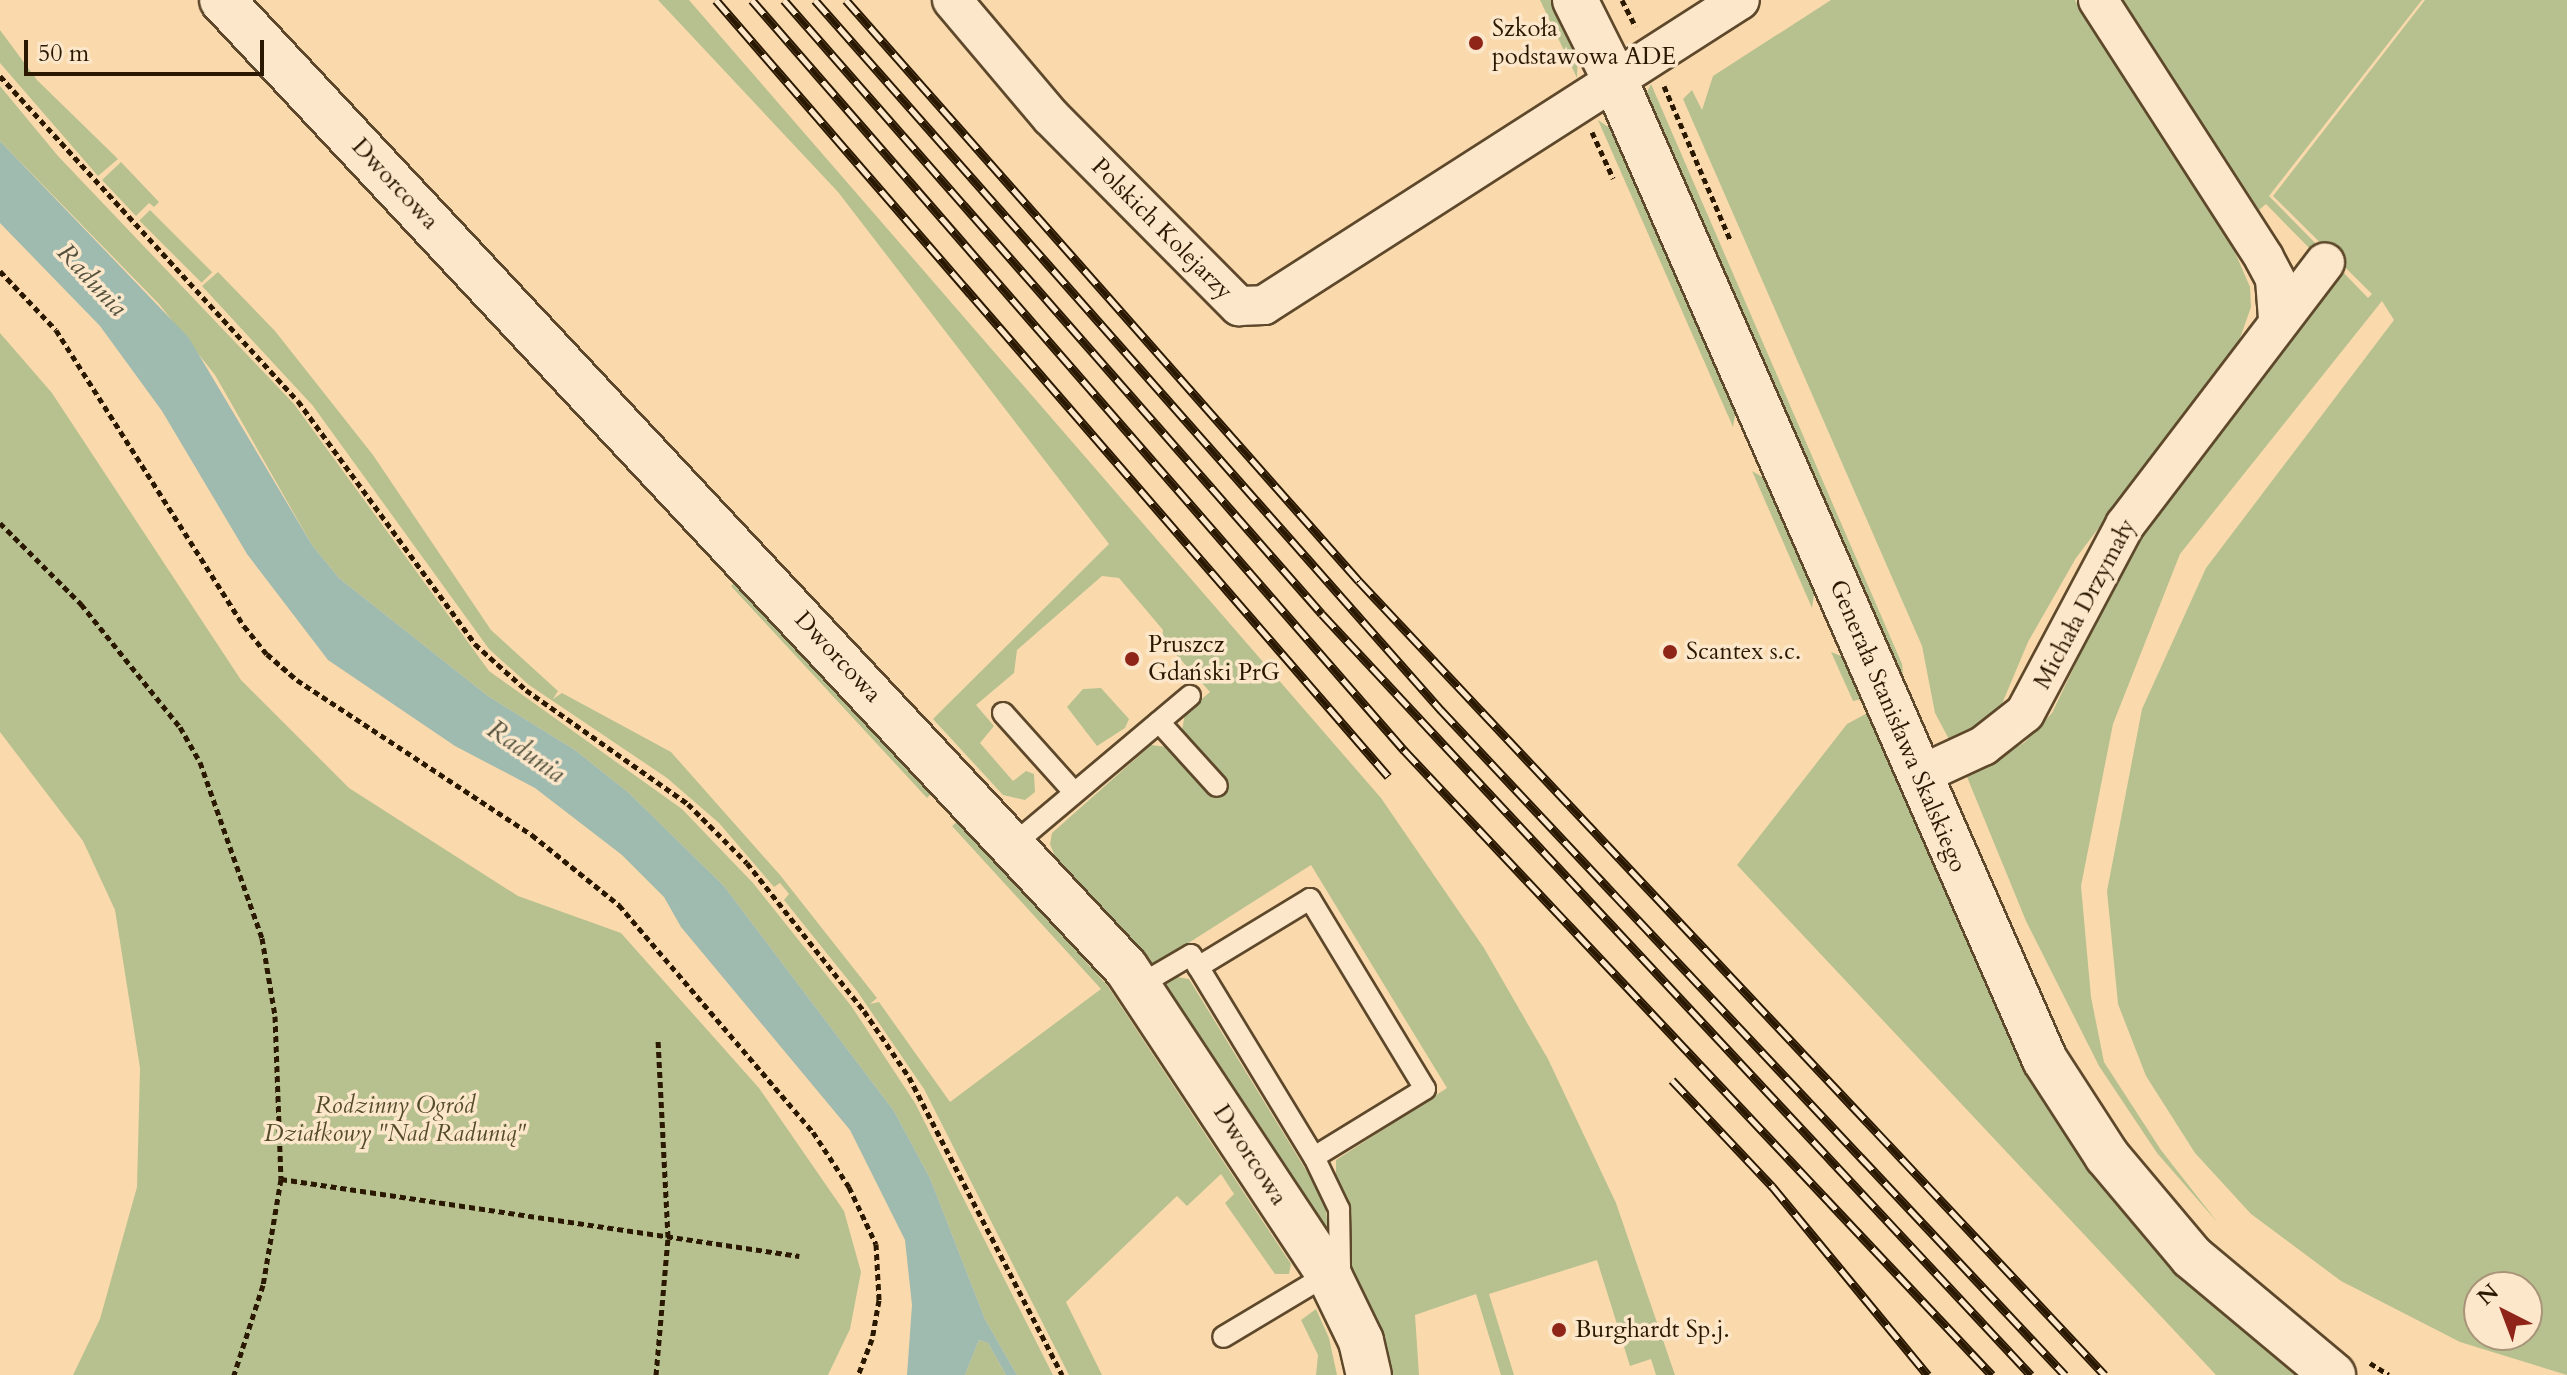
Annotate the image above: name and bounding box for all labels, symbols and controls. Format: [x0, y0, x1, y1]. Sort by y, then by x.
place label: Szkoła podstawowa ADE [1492, 15, 1676, 71]
scale bar [28, 24, 268, 74]
marker: Szkoła podstawowa ADE [1467, 34, 1485, 52]
text: 50 m [38, 37, 89, 70]
street label: Dworcowa [346, 132, 444, 236]
street label: Polskich Kolejarzy [1085, 152, 1239, 306]
water label: Radunia [51, 237, 133, 323]
street label: Michała Drzymały [2028, 514, 2142, 694]
street label: Generała Stanisława Skalskiego [1823, 575, 1973, 877]
street label: Dworcowa [789, 605, 887, 709]
place label: Pruszcz Gdański PrG [1148, 631, 1280, 687]
place label: Scantex s.c. [1686, 638, 1801, 666]
marker: Scantex s.c. [1661, 643, 1679, 661]
marker: Pruszcz Gdański PrG [1123, 650, 1141, 668]
water label: Radunia [481, 714, 571, 790]
park label: Rodzinny Ogród Działkowy "Nad Radunią" [264, 1092, 526, 1148]
street label: Dworcowa [1207, 1099, 1293, 1211]
north arrow [2463, 1271, 2543, 1351]
text: N [2471, 1277, 2505, 1312]
place label: Burghardt Sp.j. [1575, 1316, 1730, 1344]
marker: Burghardt Sp.j. [1550, 1321, 1568, 1339]

